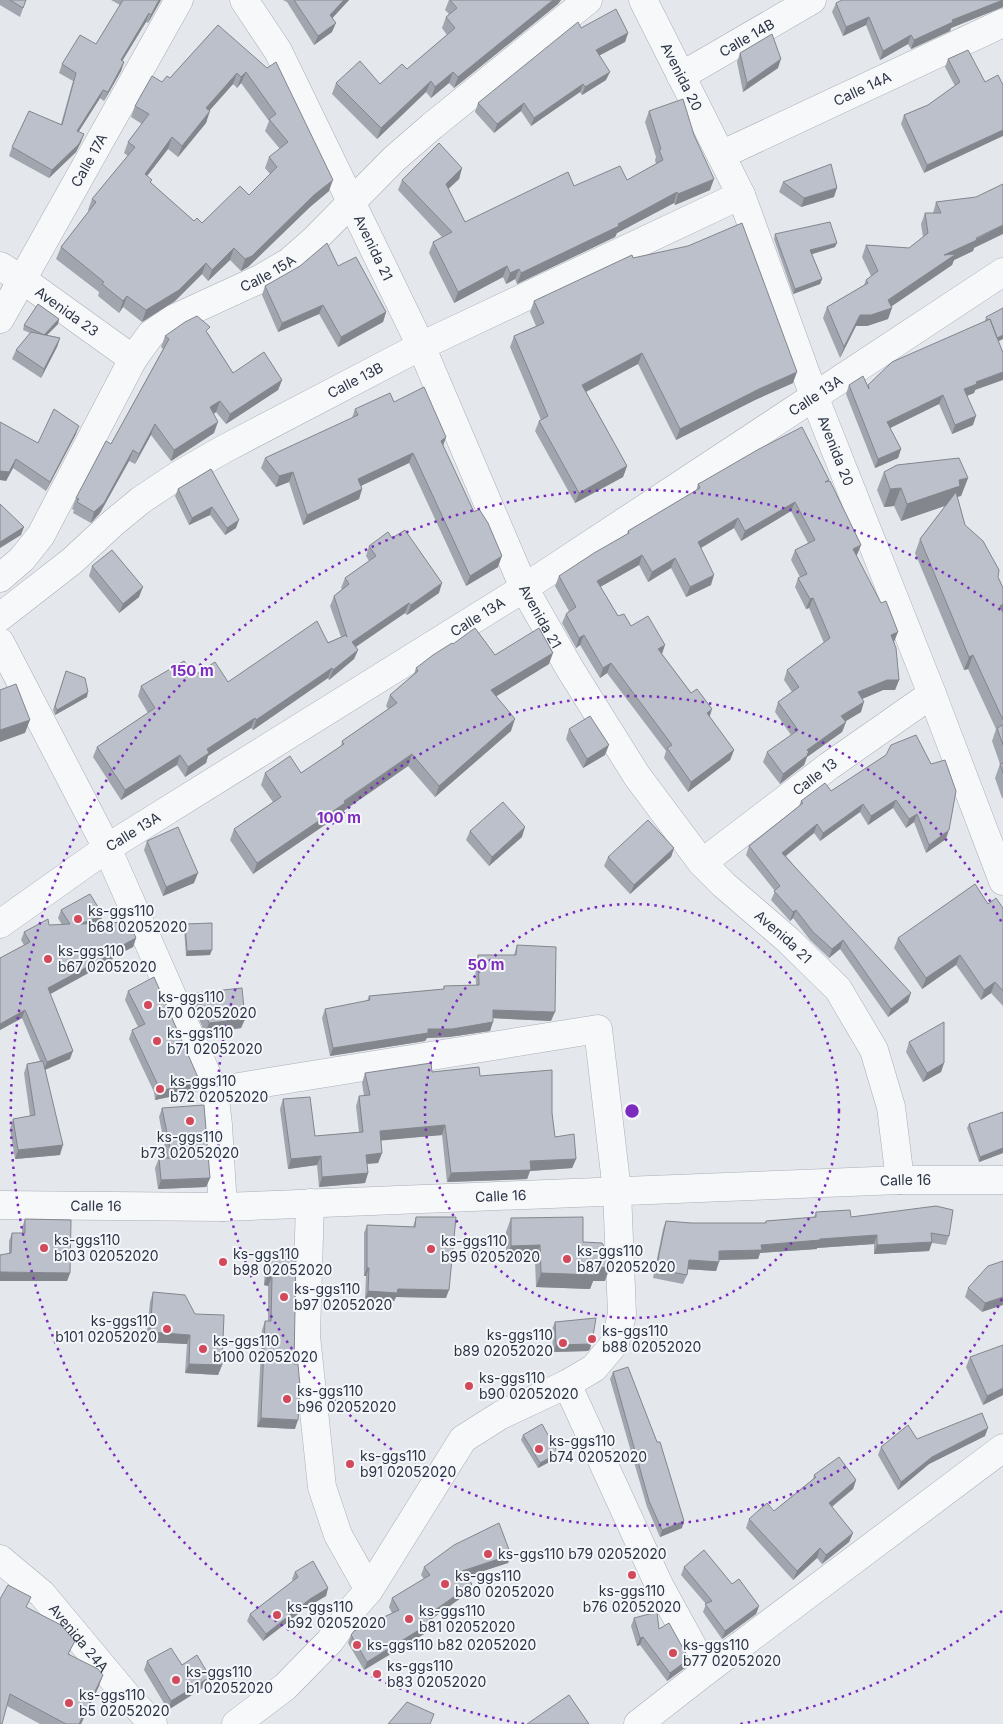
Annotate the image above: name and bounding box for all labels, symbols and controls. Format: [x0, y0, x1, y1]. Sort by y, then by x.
street label: Calle 14B [716, 15, 777, 60]
street label: Avenida 20 [658, 40, 706, 113]
street label: Calle 14A [831, 68, 894, 109]
street label: Calle 17A [67, 130, 111, 190]
street label: Avenida 21 [351, 212, 397, 283]
street label: Calle 15A [237, 251, 299, 295]
street label: Avenida 23 [32, 283, 102, 340]
street label: Calle 13B [324, 358, 386, 401]
street label: Calle 13A [785, 371, 846, 419]
street label: Avenida 20 [815, 413, 858, 488]
street label: Avenida 21 [516, 581, 566, 651]
street label: Calle 13A [447, 593, 508, 640]
text: 150 m [170, 661, 214, 680]
street label: Calle 13 [789, 754, 840, 799]
street label: Calle 13A [102, 808, 164, 855]
text: 100 m [317, 808, 361, 827]
place label: ks-ggs110 b68 02052020 [88, 902, 187, 935]
street label: Avenida 21 [752, 906, 816, 967]
marker: ks-ggs110 b68 02052020 [72, 913, 84, 925]
place label: ks-ggs110 b67 02052020 [58, 942, 157, 975]
marker: ks-ggs110 b67 02052020 [42, 953, 54, 965]
text: 50 m [468, 955, 504, 974]
place label: ks-ggs110 b70 02052020 [158, 988, 257, 1021]
marker: ks-ggs110 b70 02052020 [142, 999, 154, 1011]
place label: ks-ggs110 b71 02052020 [167, 1024, 263, 1057]
marker: ks-ggs110 b71 02052020 [151, 1035, 163, 1047]
place label: ks-ggs110 b72 02052020 [170, 1072, 268, 1105]
marker: ks-ggs110 b72 02052020 [154, 1083, 166, 1095]
centre of rings [623, 1102, 641, 1120]
marker: ks-ggs110 b73 02052020 [184, 1115, 196, 1127]
place label: ks-ggs110 b73 02052020 [141, 1128, 239, 1161]
street label: Calle 16 [879, 1171, 931, 1189]
street label: Calle 16 [475, 1186, 527, 1205]
street label: Calle 16 [70, 1197, 122, 1214]
place label: ks-ggs110 b103 02052020 [54, 1231, 159, 1264]
place label: ks-ggs110 b95 02052020 [441, 1232, 540, 1265]
marker: ks-ggs110 b103 02052020 [38, 1242, 50, 1254]
place label: ks-ggs110 b87 02052020 [577, 1242, 676, 1275]
marker: ks-ggs110 b95 02052020 [425, 1243, 437, 1255]
place label: ks-ggs110 b98 02052020 [233, 1245, 332, 1278]
marker: ks-ggs110 b87 02052020 [561, 1253, 573, 1265]
marker: ks-ggs110 b98 02052020 [217, 1256, 229, 1268]
place label: ks-ggs110 b97 02052020 [294, 1280, 392, 1313]
marker: ks-ggs110 b97 02052020 [278, 1291, 290, 1303]
place label: ks-ggs110 b101 02052020 [55, 1312, 157, 1345]
place label: ks-ggs110 b88 02052020 [602, 1322, 701, 1355]
marker: ks-ggs110 b101 02052020 [161, 1323, 173, 1335]
place label: ks-ggs110 b89 02052020 [454, 1326, 553, 1359]
place label: ks-ggs110 b100 02052020 [213, 1332, 318, 1365]
marker: ks-ggs110 b88 02052020 [586, 1333, 598, 1345]
marker: ks-ggs110 b89 02052020 [557, 1337, 569, 1349]
marker: ks-ggs110 b100 02052020 [197, 1343, 209, 1355]
place label: ks-ggs110 b90 02052020 [479, 1369, 578, 1402]
marker: ks-ggs110 b90 02052020 [463, 1380, 475, 1392]
place label: ks-ggs110 b96 02052020 [297, 1382, 396, 1415]
marker: ks-ggs110 b96 02052020 [281, 1393, 293, 1405]
place label: ks-ggs110 b74 02052020 [549, 1432, 647, 1465]
marker: ks-ggs110 b74 02052020 [533, 1443, 545, 1455]
place label: ks-ggs110 b91 02052020 [360, 1447, 456, 1480]
marker: ks-ggs110 b91 02052020 [344, 1458, 356, 1470]
place label: ks-ggs110 b79 02052020 [498, 1545, 667, 1562]
marker: ks-ggs110 b79 02052020 [482, 1548, 494, 1560]
place label: ks-ggs110 b80 02052020 [455, 1567, 554, 1600]
marker: ks-ggs110 b76 02052020 [626, 1569, 638, 1581]
marker: ks-ggs110 b80 02052020 [439, 1578, 451, 1590]
place label: ks-ggs110 b76 02052020 [583, 1582, 681, 1615]
place label: ks-ggs110 b92 02052020 [287, 1598, 386, 1631]
street label: Avenida 24A [46, 1600, 113, 1676]
place label: ks-ggs110 b81 02052020 [419, 1602, 515, 1635]
marker: ks-ggs110 b92 02052020 [271, 1609, 283, 1621]
marker: ks-ggs110 b81 02052020 [403, 1613, 415, 1625]
place label: ks-ggs110 b82 02052020 [367, 1636, 536, 1653]
place label: ks-ggs110 b77 02052020 [683, 1636, 781, 1669]
marker: ks-ggs110 b82 02052020 [351, 1639, 363, 1651]
marker: ks-ggs110 b77 02052020 [667, 1647, 679, 1659]
place label: ks-ggs110 b83 02052020 [387, 1657, 486, 1690]
place label: ks-ggs110 b1 02052020 [186, 1663, 273, 1696]
marker: ks-ggs110 b83 02052020 [371, 1668, 383, 1680]
marker: ks-ggs110 b1 02052020 [170, 1674, 182, 1686]
place label: ks-ggs110 b5 02052020 [79, 1686, 169, 1719]
marker: ks-ggs110 b5 02052020 [63, 1697, 75, 1709]

